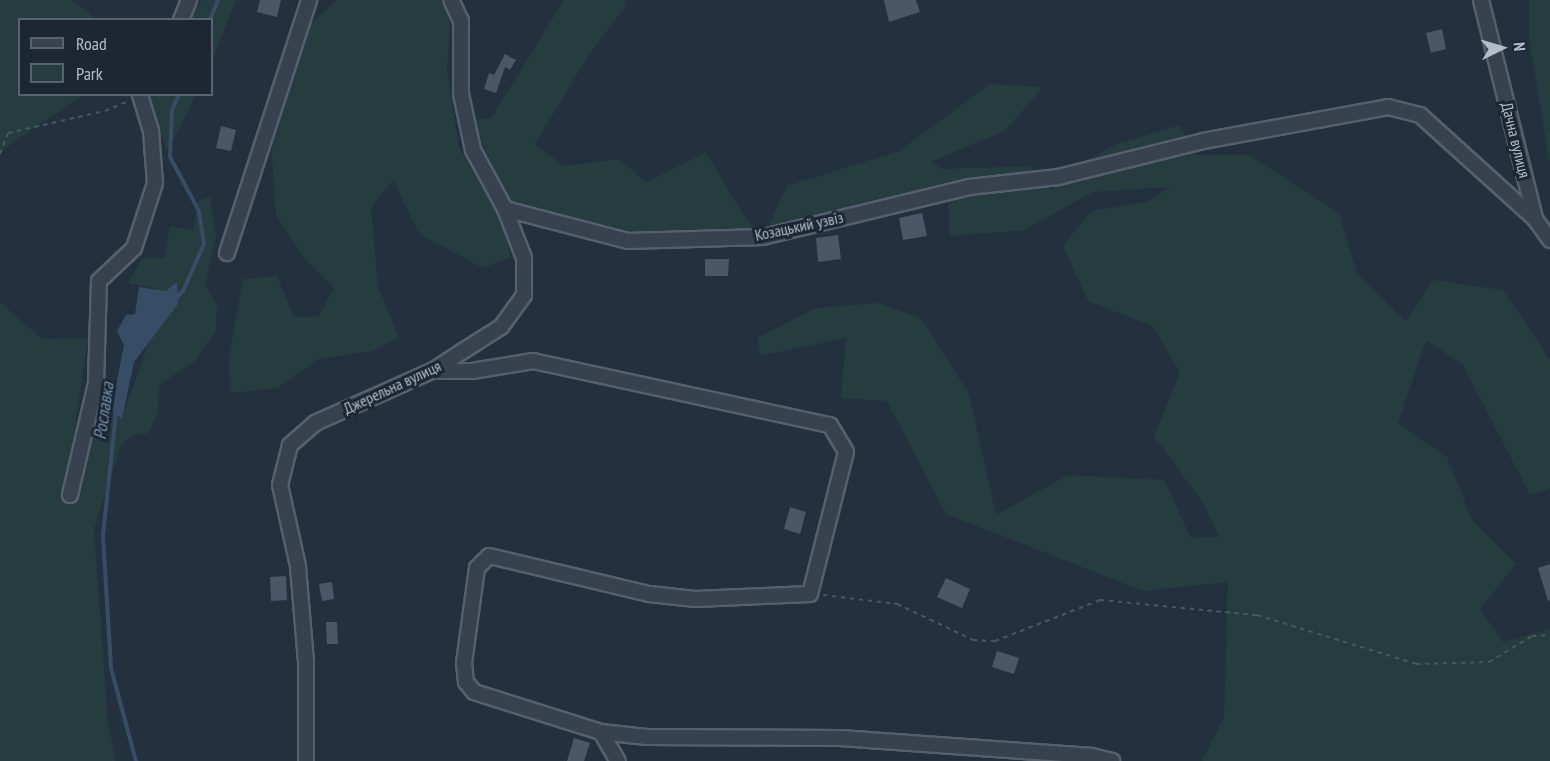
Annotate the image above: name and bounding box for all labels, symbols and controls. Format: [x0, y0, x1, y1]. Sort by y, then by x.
legend [18, 18, 213, 96]
north arrow [1472, 18, 1532, 78]
text: Road [76, 32, 107, 55]
text: N [1510, 41, 1530, 52]
text: Park [76, 62, 103, 85]
street label: Дачна вулиця [1497, 100, 1535, 180]
street label: Козацький узвіз [753, 207, 845, 245]
street label: Джерельна вулиця [340, 356, 444, 418]
water label: Рославка [89, 381, 119, 441]

